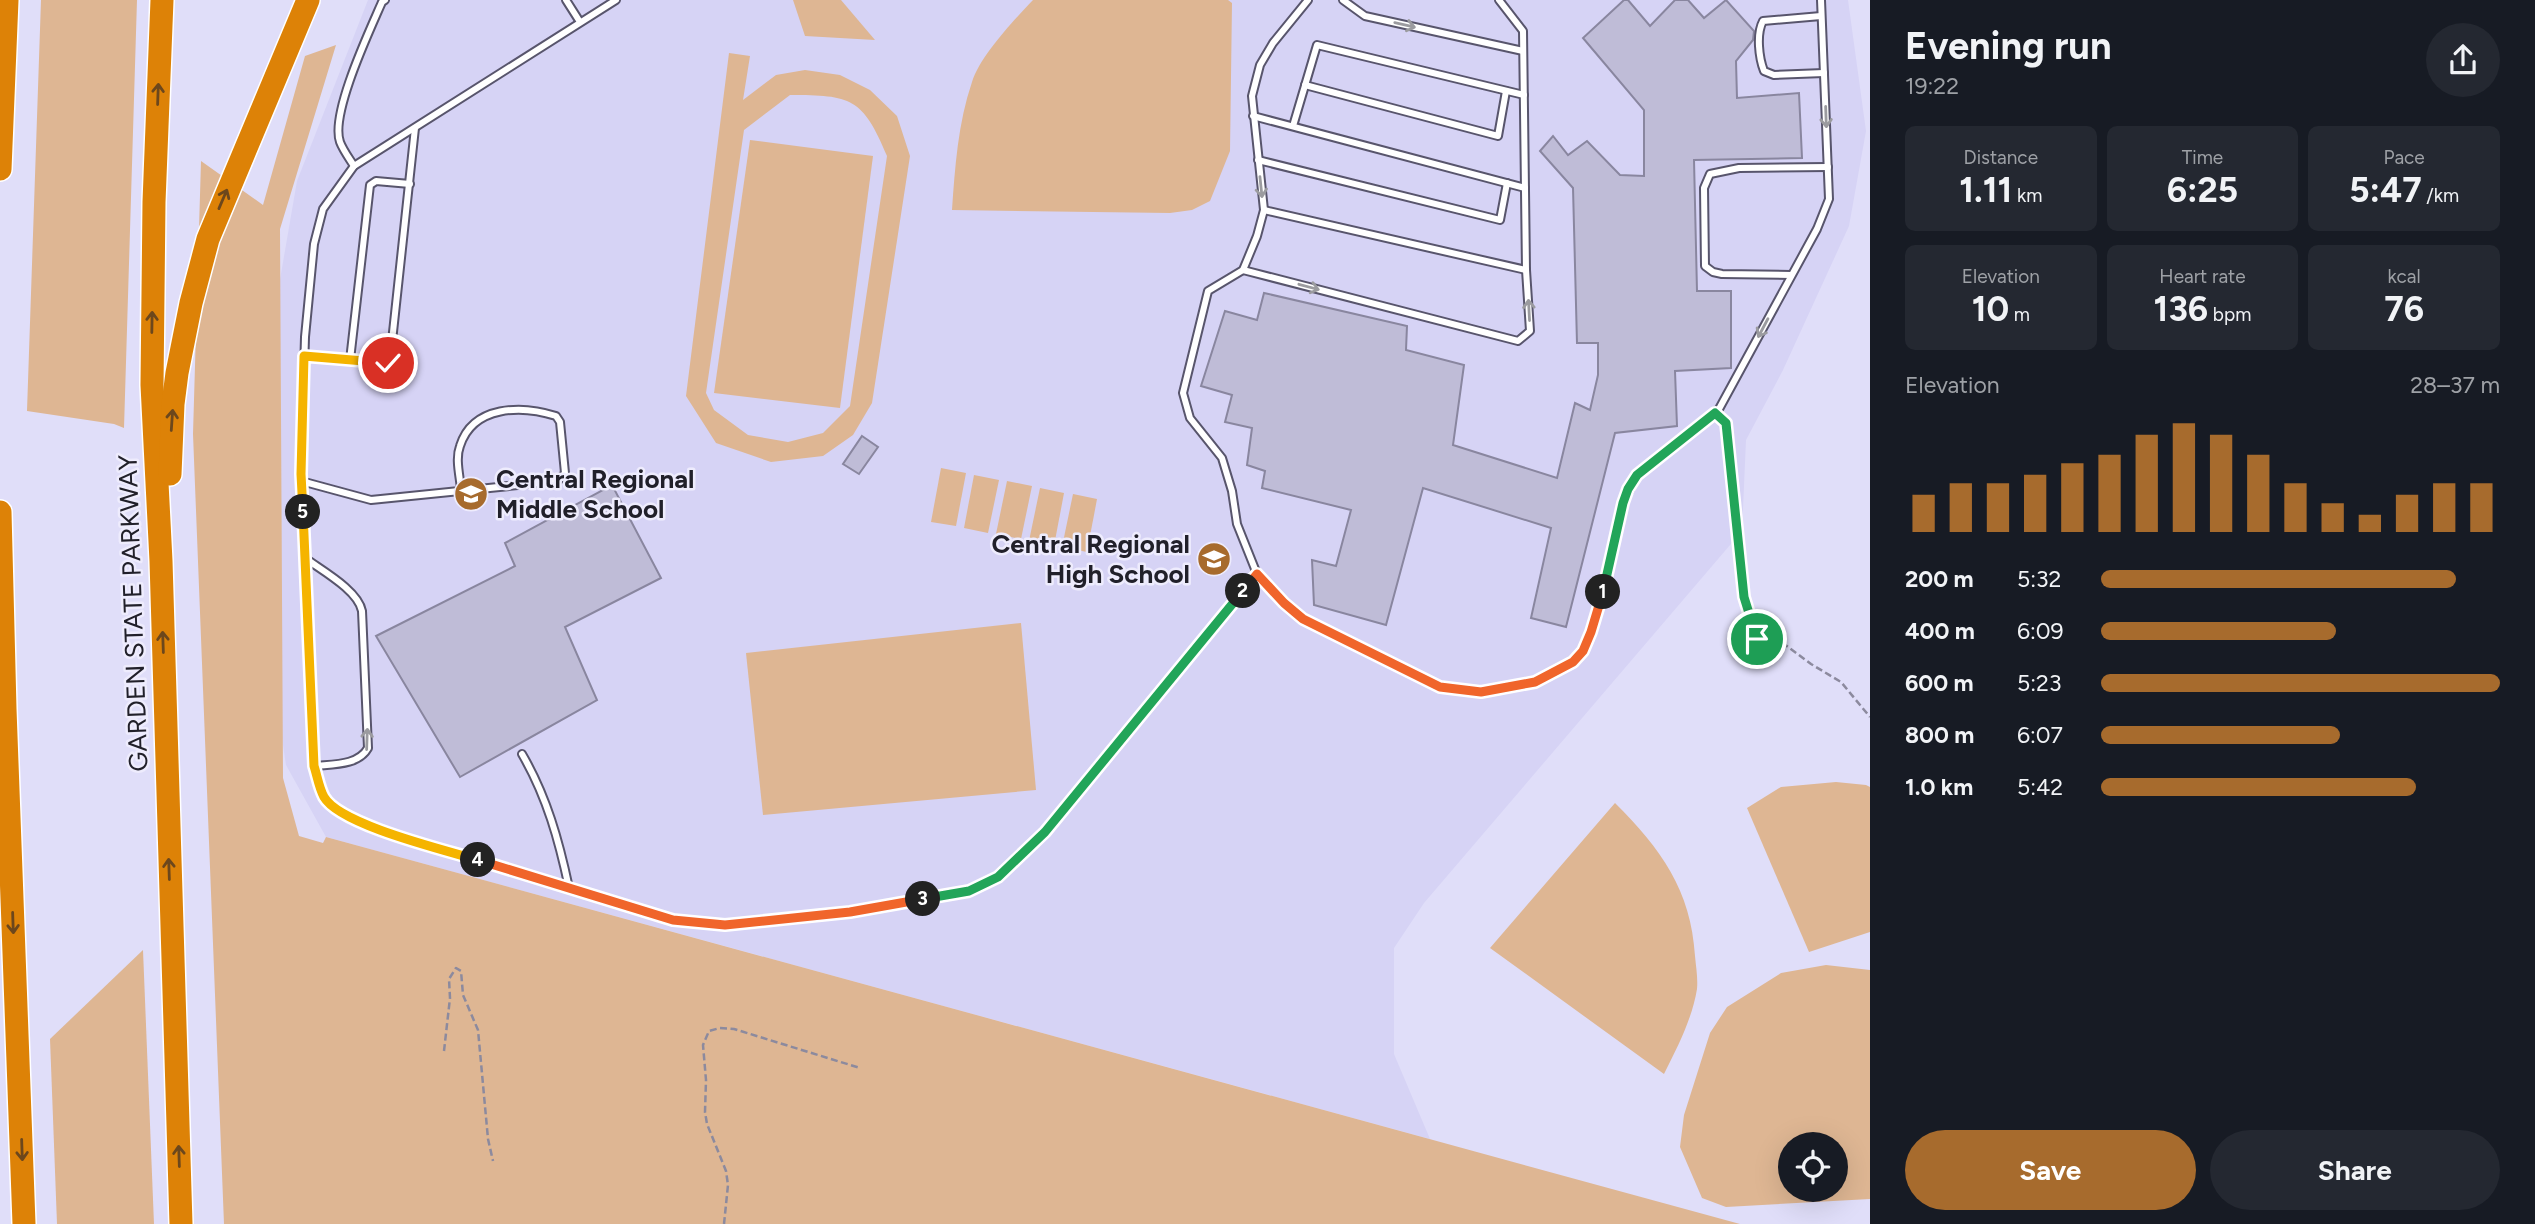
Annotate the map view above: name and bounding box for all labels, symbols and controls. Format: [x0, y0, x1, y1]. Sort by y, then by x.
one-way arrow [1393, 19, 1416, 32]
text: Evening run [1905, 23, 2112, 69]
button: share [2426, 23, 2500, 97]
text: 19:22 [1905, 72, 1959, 100]
one-way arrow [151, 83, 165, 106]
one-way arrow [1820, 105, 1833, 128]
text: Distance [1964, 146, 2038, 169]
text: Time [2182, 146, 2223, 169]
text: Pace [2384, 146, 2425, 169]
text: 1.11 [1959, 169, 2012, 211]
text: 6:25 [2167, 169, 2238, 211]
text: 5:47 [2349, 169, 2422, 211]
one-way arrow [1255, 175, 1268, 198]
text: km [2012, 184, 2042, 207]
text: /km [2422, 184, 2459, 207]
one-way arrow [218, 189, 231, 210]
text: Elevation [1962, 265, 2040, 288]
text: Heart rate [2159, 265, 2246, 288]
text: kcal [2388, 265, 2421, 288]
one-way arrow [1298, 281, 1320, 294]
text: 10 [1972, 288, 2009, 330]
text: 136 [2154, 288, 2208, 330]
text: 76 [2384, 288, 2424, 330]
one-way arrow [1522, 299, 1535, 322]
text: m [2009, 303, 2030, 326]
text: bpm [2208, 303, 2251, 326]
one-way arrow [146, 310, 159, 333]
one-way arrow [1755, 317, 1769, 338]
pin [358, 333, 418, 393]
icon: check [369, 344, 407, 382]
text: Elevation [1905, 371, 2000, 399]
text: 28–37 m [2410, 371, 2500, 399]
one-way arrow [166, 409, 179, 432]
street label: GARDEN STATE PARKWAY [111, 454, 155, 772]
place label: Central Regional Middle School [496, 463, 695, 525]
school or university icon: Central Regional Middle School [452, 475, 490, 513]
pin: 5 [286, 494, 320, 530]
text: 5 [297, 500, 308, 523]
place label: Central Regional High School [991, 528, 1190, 590]
school or university icon: Central Regional High School [1195, 540, 1233, 578]
text: 200 m [1905, 565, 1974, 593]
text: 5:32 [2017, 565, 2061, 593]
pin: 2 [1226, 574, 1260, 608]
pin: 1 [1586, 574, 1620, 610]
text: 2 [1237, 579, 1248, 602]
text: 1 [1598, 580, 1607, 603]
pin [1727, 609, 1787, 669]
text: 400 m [1905, 617, 1975, 645]
text: 6:09 [2017, 617, 2064, 645]
icon: arrive [1738, 620, 1776, 658]
one-way arrow [156, 630, 170, 653]
text: 600 m [1905, 669, 1974, 697]
text: 5:23 [2017, 669, 2061, 697]
text: 800 m [1905, 721, 1974, 749]
text: 6:07 [2017, 721, 2063, 749]
one-way arrow [360, 728, 373, 751]
text: 1.0 km [1905, 773, 1973, 801]
text: 5:42 [2017, 773, 2063, 801]
pin: 4 [461, 842, 496, 878]
text: 4 [471, 848, 484, 871]
one-way arrow [163, 858, 176, 881]
pin: 3 [906, 881, 940, 916]
text: 3 [917, 887, 928, 910]
one-way arrow [6, 911, 19, 934]
button: Save [1905, 1130, 2196, 1210]
button: Share [2210, 1130, 2500, 1210]
map controls [1778, 1132, 1848, 1202]
button: locate [1778, 1132, 1848, 1202]
one-way arrow [15, 1138, 28, 1161]
one-way arrow [172, 1145, 185, 1168]

